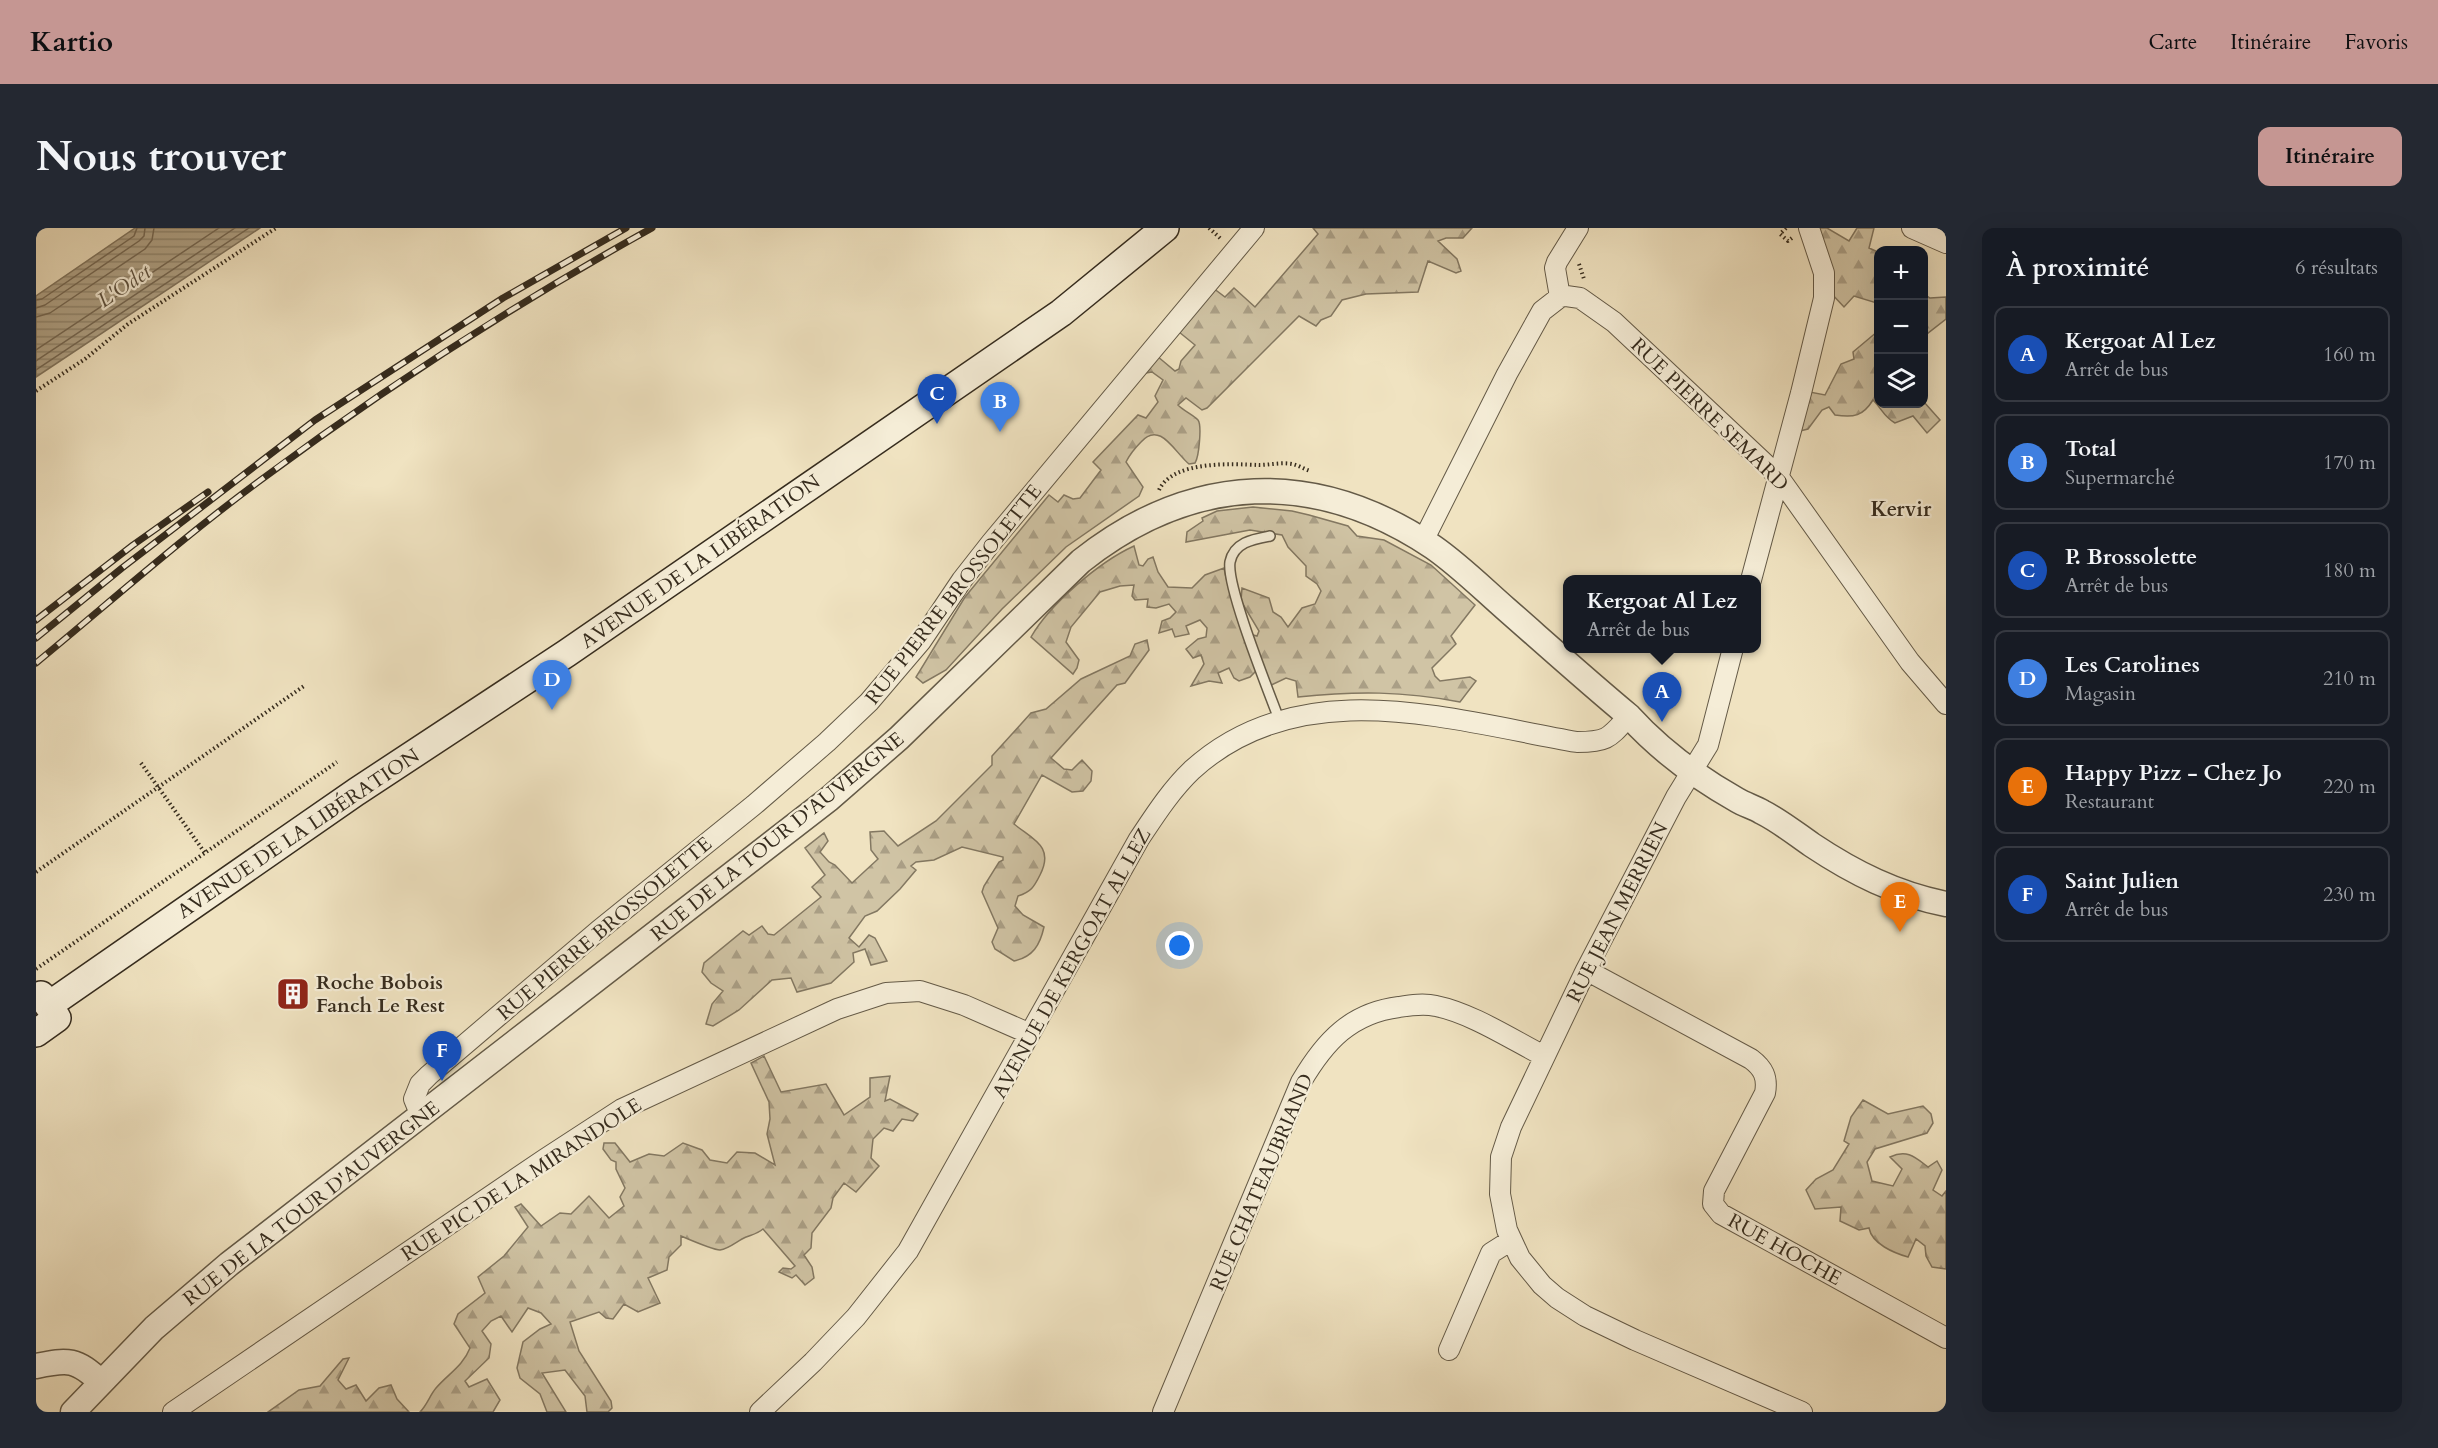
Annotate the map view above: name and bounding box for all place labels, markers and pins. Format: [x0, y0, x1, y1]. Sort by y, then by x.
pin: C [918, 374, 956, 424]
pin: B [980, 382, 1020, 432]
pin: D [532, 660, 572, 710]
pin: A [1642, 672, 1682, 722]
pin: E [1880, 882, 1920, 932]
place label: Roche Bobois Fanch Le Rest [316, 969, 445, 1019]
building icon: Roche Bobois Fanch Le Rest [275, 976, 311, 1012]
pin: F [422, 1032, 462, 1081]

